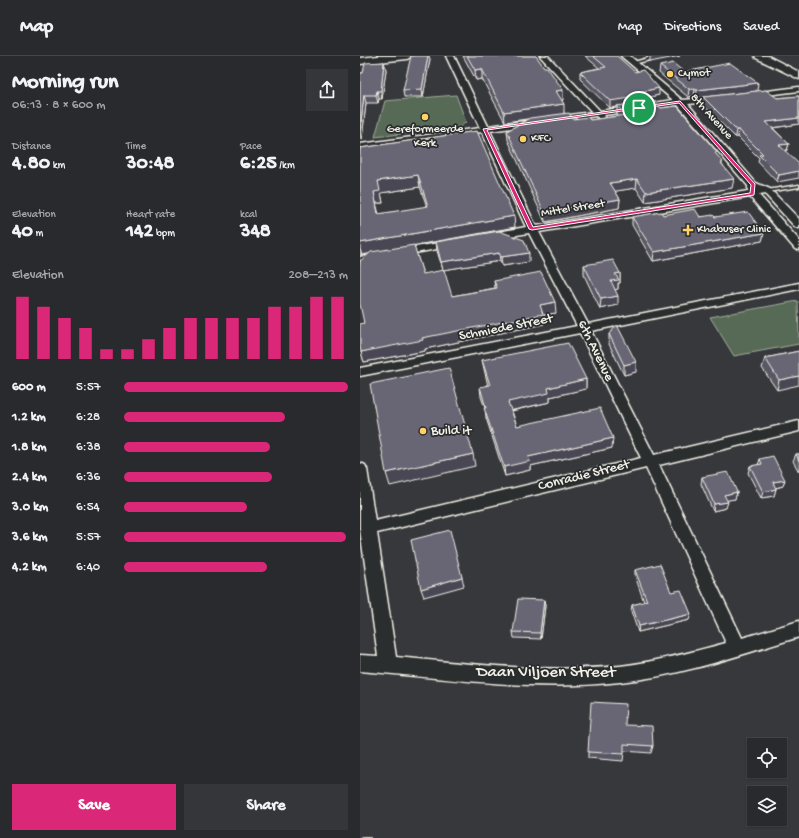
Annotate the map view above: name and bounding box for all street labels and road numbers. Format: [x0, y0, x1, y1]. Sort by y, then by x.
street label: 8th Avenue [687, 91, 736, 143]
street label: Mittel Street [540, 197, 607, 221]
street label: Schmiede Street [458, 310, 556, 345]
street label: 6th Avenue [573, 318, 617, 385]
street label: Conradie Street [537, 456, 633, 496]
street label: Daan Viljoen Street [476, 663, 618, 683]

